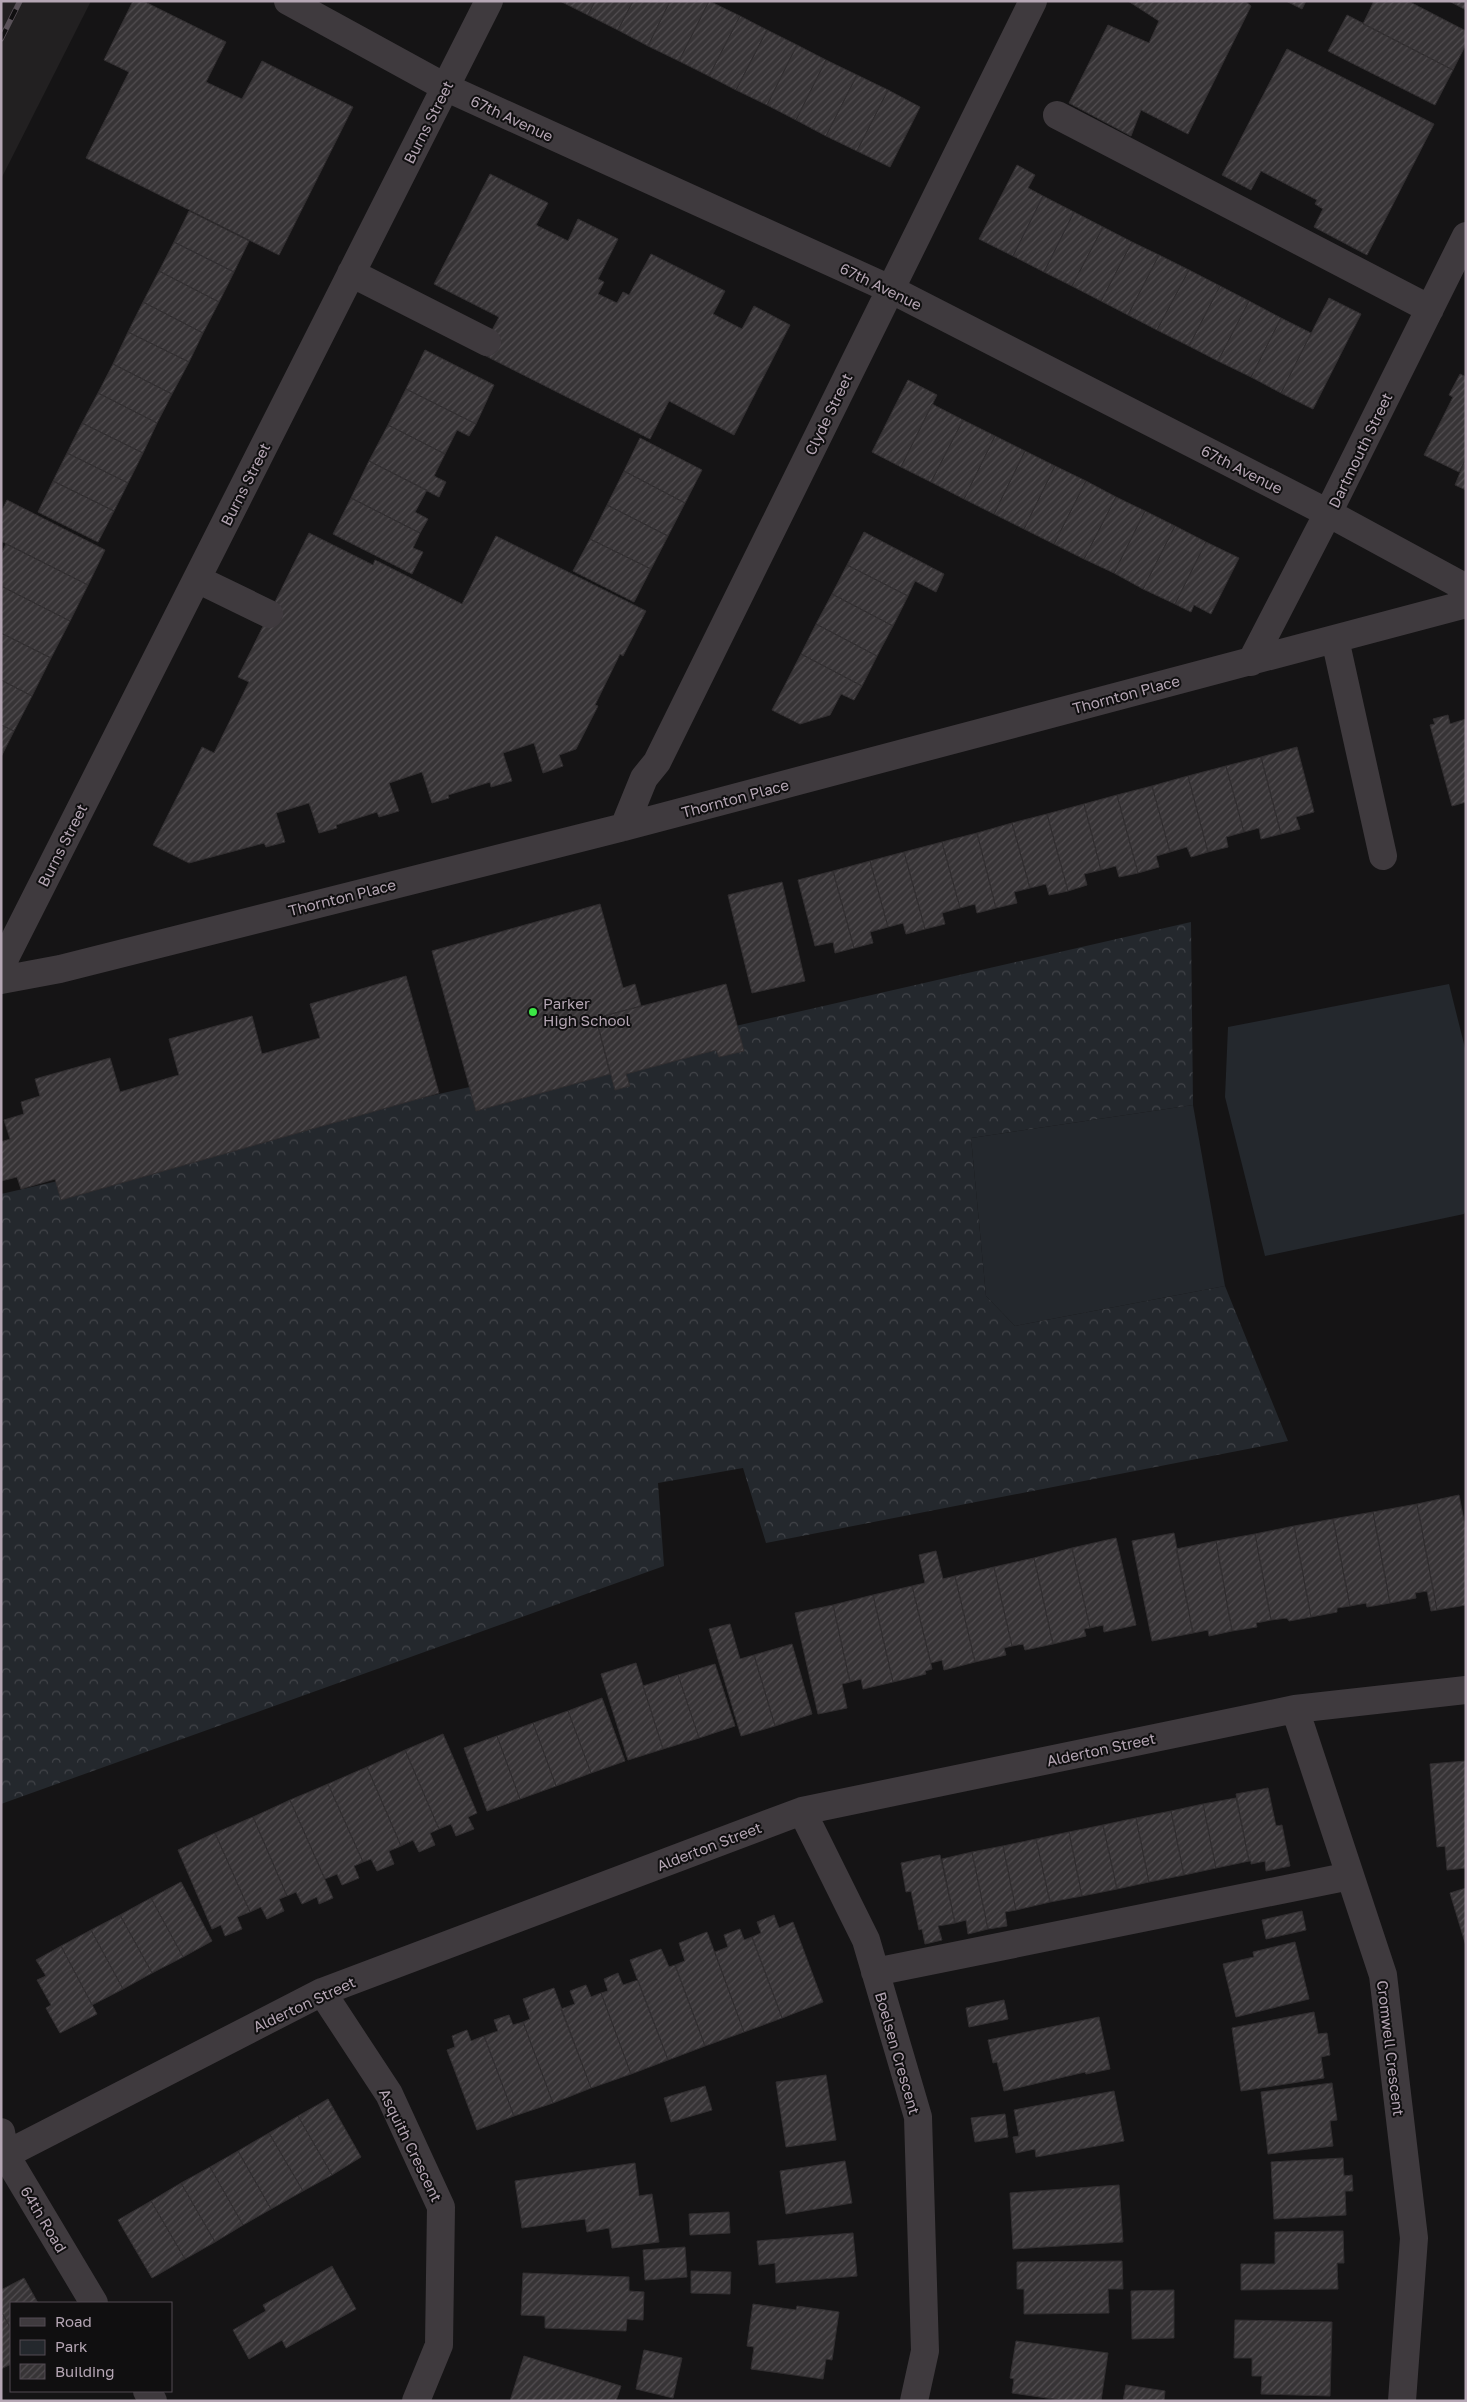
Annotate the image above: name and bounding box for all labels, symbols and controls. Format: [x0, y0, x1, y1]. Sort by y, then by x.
street label: Burns Street [399, 78, 457, 166]
street label: 67th Avenue [468, 91, 556, 145]
street label: 67th Avenue [837, 258, 925, 314]
street label: Clyde Street [800, 370, 856, 458]
street label: Dartmouth Street [1324, 389, 1396, 511]
street label: Burns Street [216, 440, 274, 528]
street label: 67th Avenue [1198, 441, 1286, 497]
street label: Thornton Place [1070, 671, 1182, 717]
street label: Thornton Place [679, 775, 791, 821]
street label: Burns Street [33, 801, 91, 889]
street label: Thornton Place [286, 875, 398, 919]
place label: Parker High School [543, 994, 631, 1029]
marker: Parker High School [527, 1006, 539, 1018]
street label: Alderton Street [1045, 1729, 1157, 1769]
street label: Alderton Street [654, 1818, 764, 1874]
street label: Alderton Street [250, 1972, 358, 2036]
street label: Cromwell Crescent [1374, 1979, 1408, 2117]
street label: Boelsen Crescent [872, 1990, 924, 2116]
street label: Asquith Crescent [376, 2085, 446, 2205]
street label: 64th Road [17, 2183, 71, 2255]
legend [10, 2302, 172, 2392]
text: Road [55, 2312, 92, 2330]
text: Park [55, 2337, 88, 2355]
text: Building [55, 2362, 115, 2380]

